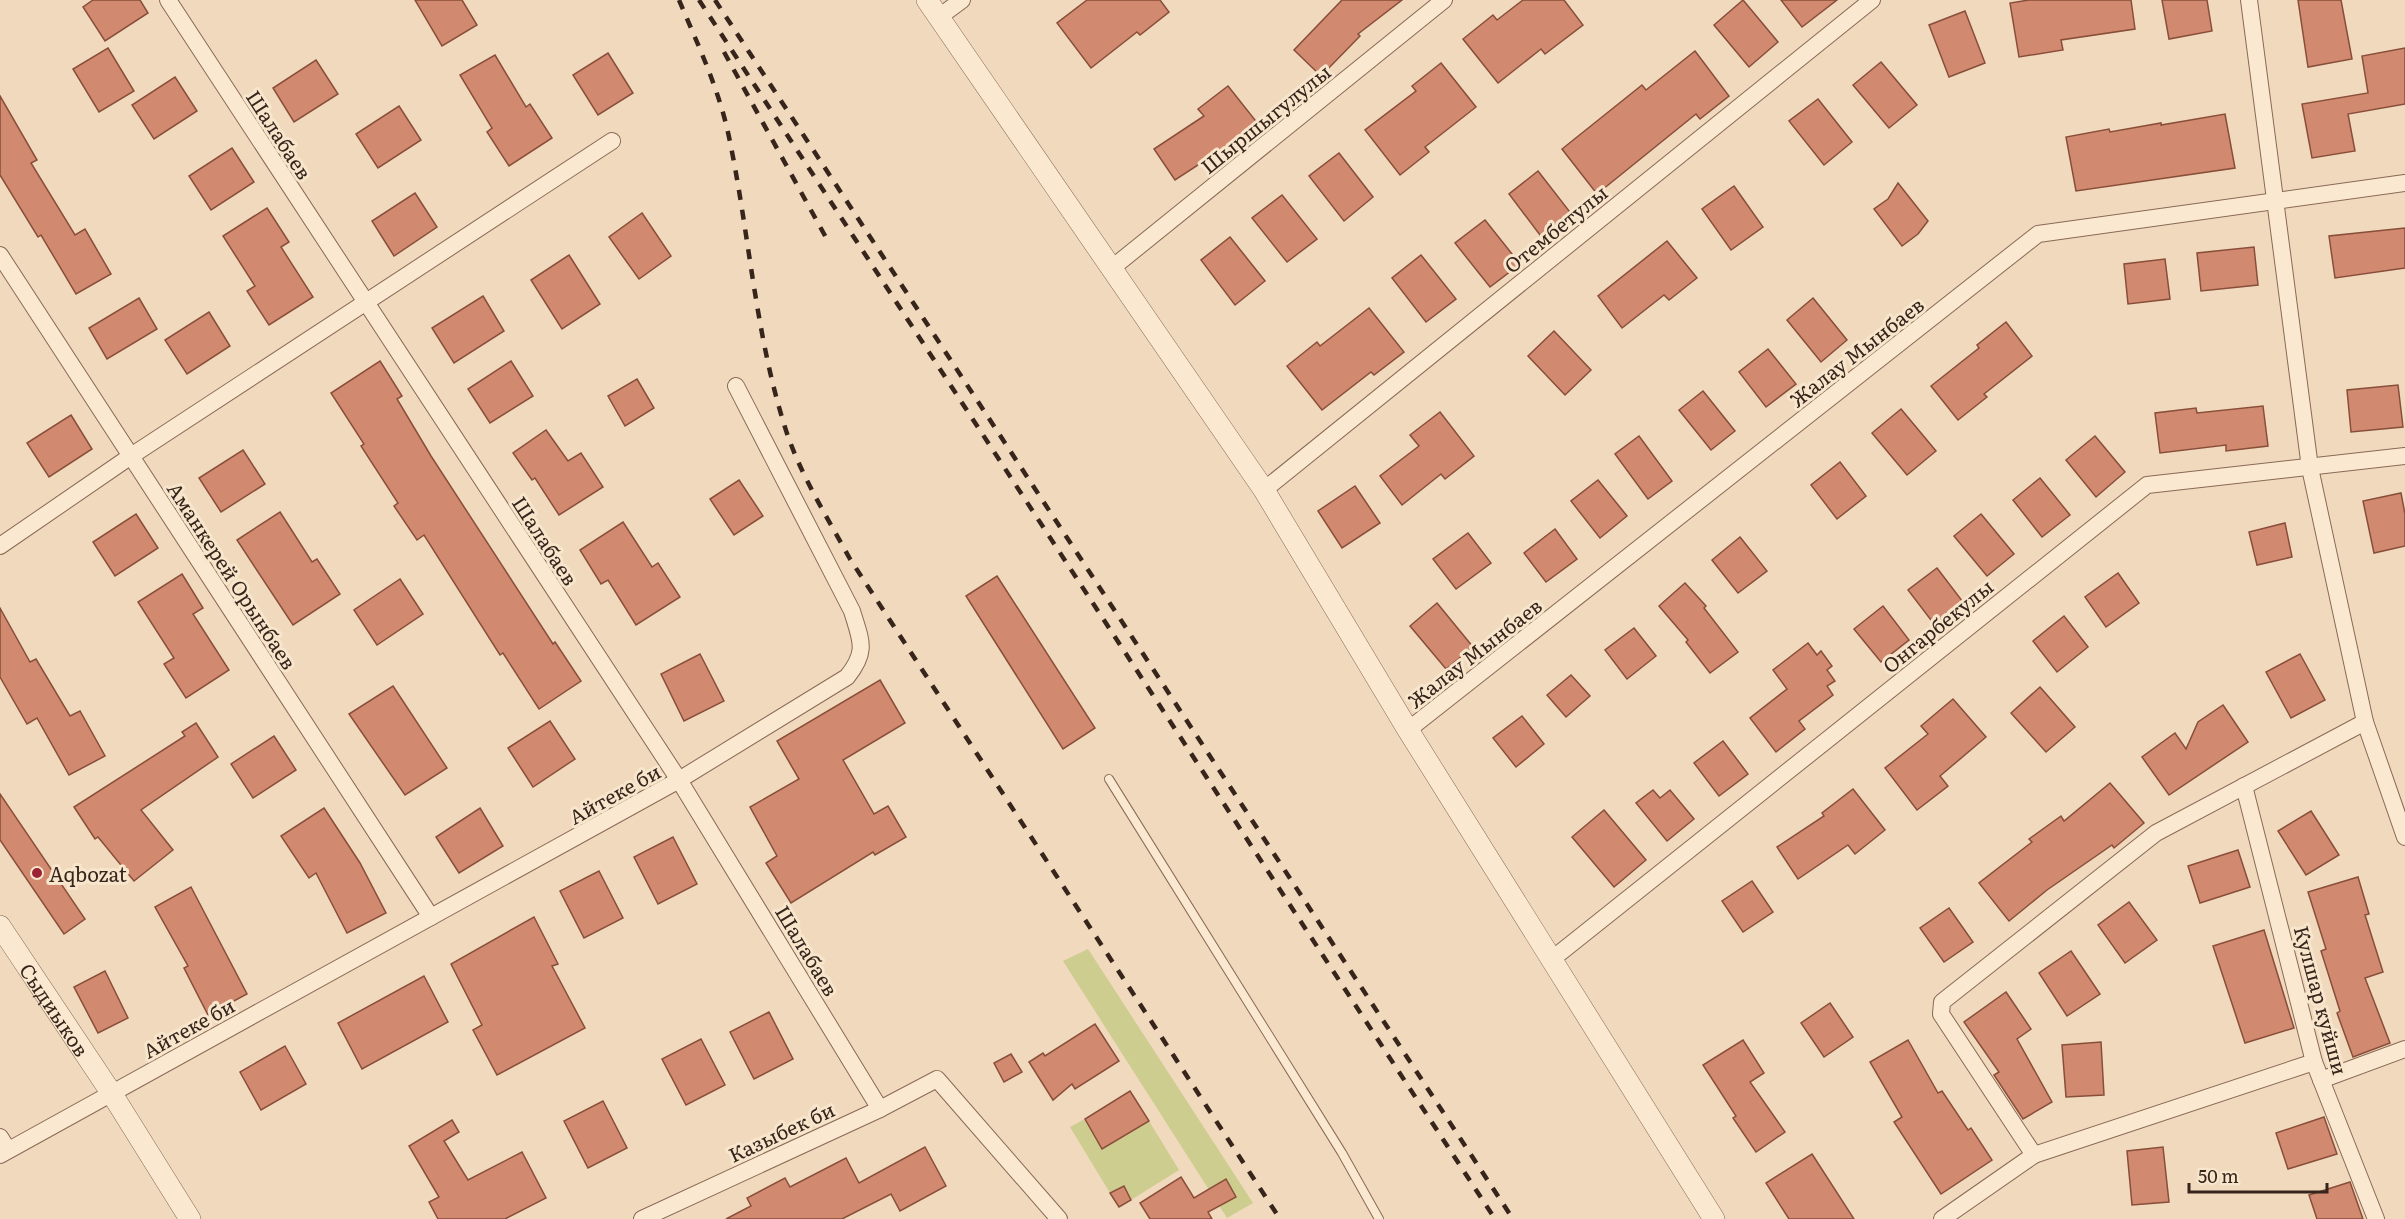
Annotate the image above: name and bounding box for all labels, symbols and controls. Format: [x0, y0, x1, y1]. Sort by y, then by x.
street label: Шыршыгулулы [1193, 56, 1337, 180]
street label: Шалабаев [240, 83, 320, 185]
street label: Отембетулы [1497, 177, 1613, 279]
street label: Жалау Мынбаев [1782, 289, 1930, 413]
street label: Аманкерей Орынбаев [161, 475, 305, 675]
street label: Шалабаев [506, 489, 586, 591]
street label: Онгарбекулы [1875, 571, 1999, 679]
street label: Жалау Мынбаев [1400, 590, 1548, 714]
street label: Айтеке би [562, 755, 666, 831]
place label: Aqbozat [49, 858, 127, 888]
marker: Aqbozat [30, 866, 44, 880]
street label: Шалабаев [769, 899, 847, 1001]
street label: Кулшар куйши [2288, 922, 2356, 1078]
street label: Сыдиыков [13, 956, 98, 1062]
street label: Айтеке би [136, 989, 240, 1065]
street label: Казыбек би [723, 1093, 839, 1169]
scale bar [2189, 1156, 2327, 1194]
text: 50 m [2198, 1162, 2239, 1189]

